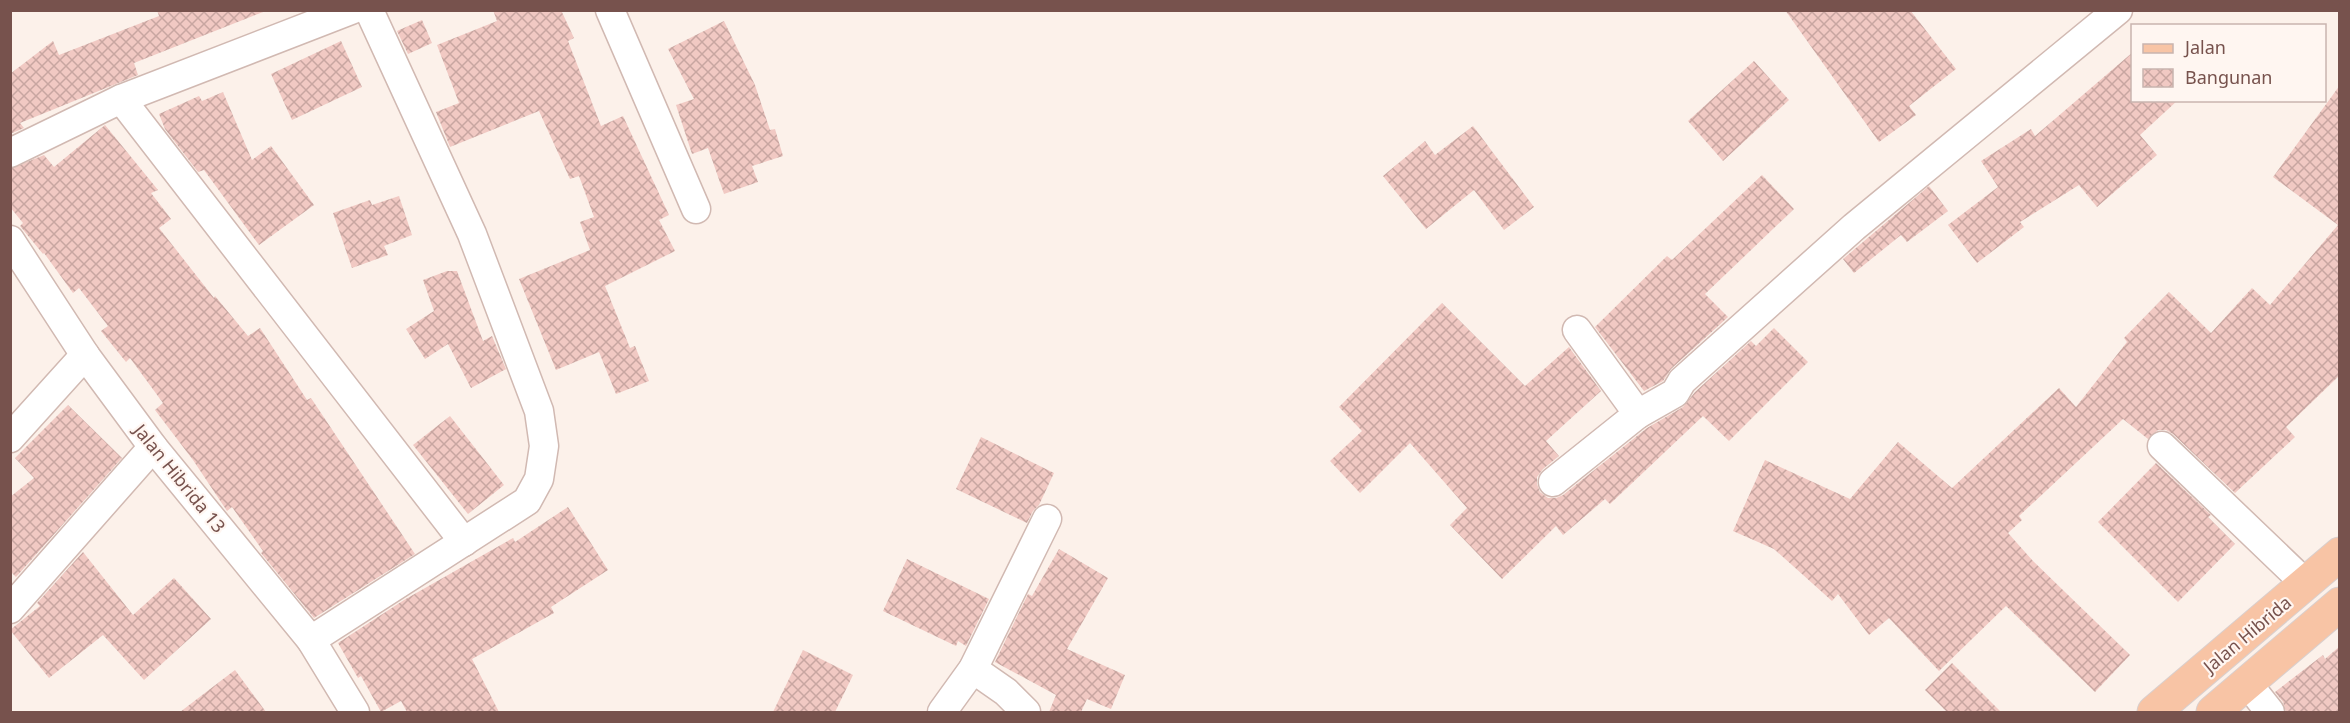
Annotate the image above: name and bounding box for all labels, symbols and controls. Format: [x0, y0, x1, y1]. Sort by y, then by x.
legend [2131, 24, 2326, 102]
text: Jalan [2183, 35, 2226, 59]
text: Bangunan [2185, 65, 2272, 89]
street label: Jalan Hibrida 13 [128, 417, 231, 537]
street label: Jalan Hibrida [2196, 590, 2296, 679]

